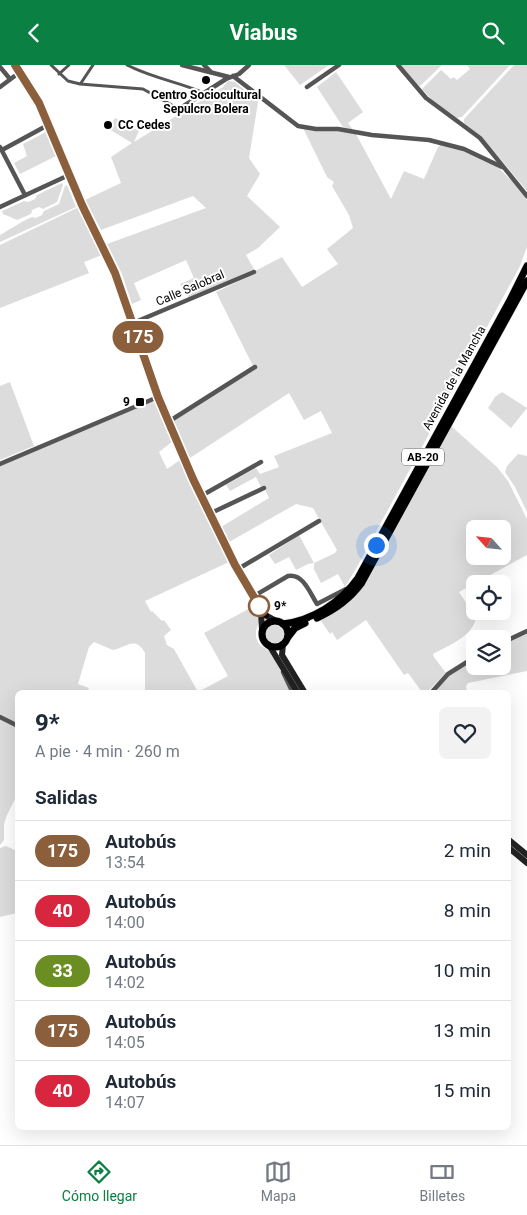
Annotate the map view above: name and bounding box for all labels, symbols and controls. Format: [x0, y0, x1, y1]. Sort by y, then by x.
icon: back [20, 19, 48, 47]
icon: search [479, 19, 507, 47]
text: Viabus [230, 20, 297, 45]
marker: Centro Sociocultural Sepulcro Bolera [200, 74, 212, 86]
place label: Centro Sociocultural Sepulcro Bolera [151, 88, 261, 116]
place label: CC Cedes [118, 118, 170, 132]
marker: CC Cedes [102, 119, 114, 131]
street label: Calle Salobral [154, 267, 226, 309]
line badge: 175 [109, 321, 167, 353]
street label: Avenida de la Mancha [420, 323, 488, 433]
text: 175 [123, 326, 153, 347]
place label: 9 [123, 395, 130, 409]
marker: 9 [134, 396, 146, 408]
road number: AB-20 [402, 449, 444, 466]
north arrow [466, 520, 511, 565]
map controls [466, 520, 511, 675]
your location [364, 533, 389, 558]
button: locate [466, 575, 511, 620]
marker: 9* [248, 595, 270, 617]
place label: 9* [274, 599, 287, 613]
button: layers [466, 630, 511, 675]
button: heart [439, 707, 491, 759]
text: 9* [35, 709, 60, 737]
text: A pie · 4 min · 260 m [35, 742, 180, 761]
text: Salidas [35, 786, 98, 809]
text: Autobús [105, 830, 176, 853]
text: 2 min [444, 839, 491, 862]
text: 175 [47, 840, 78, 861]
text: 13:54 [105, 853, 145, 872]
text: Autobús [105, 890, 176, 913]
text: 8 min [444, 899, 491, 922]
text: 40 [52, 900, 73, 921]
text: 14:00 [105, 913, 145, 932]
text: Autobús [105, 950, 176, 973]
text: 10 min [433, 959, 491, 982]
text: 33 [52, 960, 73, 981]
text: 14:02 [105, 973, 145, 992]
text: Autobús [105, 1010, 176, 1033]
text: 13 min [433, 1019, 491, 1042]
text: 175 [47, 1020, 78, 1041]
text: 14:05 [105, 1033, 145, 1052]
text: Autobús [105, 1070, 176, 1093]
text: 15 min [433, 1079, 491, 1102]
text: 40 [52, 1080, 73, 1101]
text: 14:07 [105, 1093, 145, 1112]
tab: Cómo llegar [62, 1158, 137, 1204]
tab: Mapa [261, 1158, 296, 1204]
tab: Billetes [420, 1158, 465, 1204]

